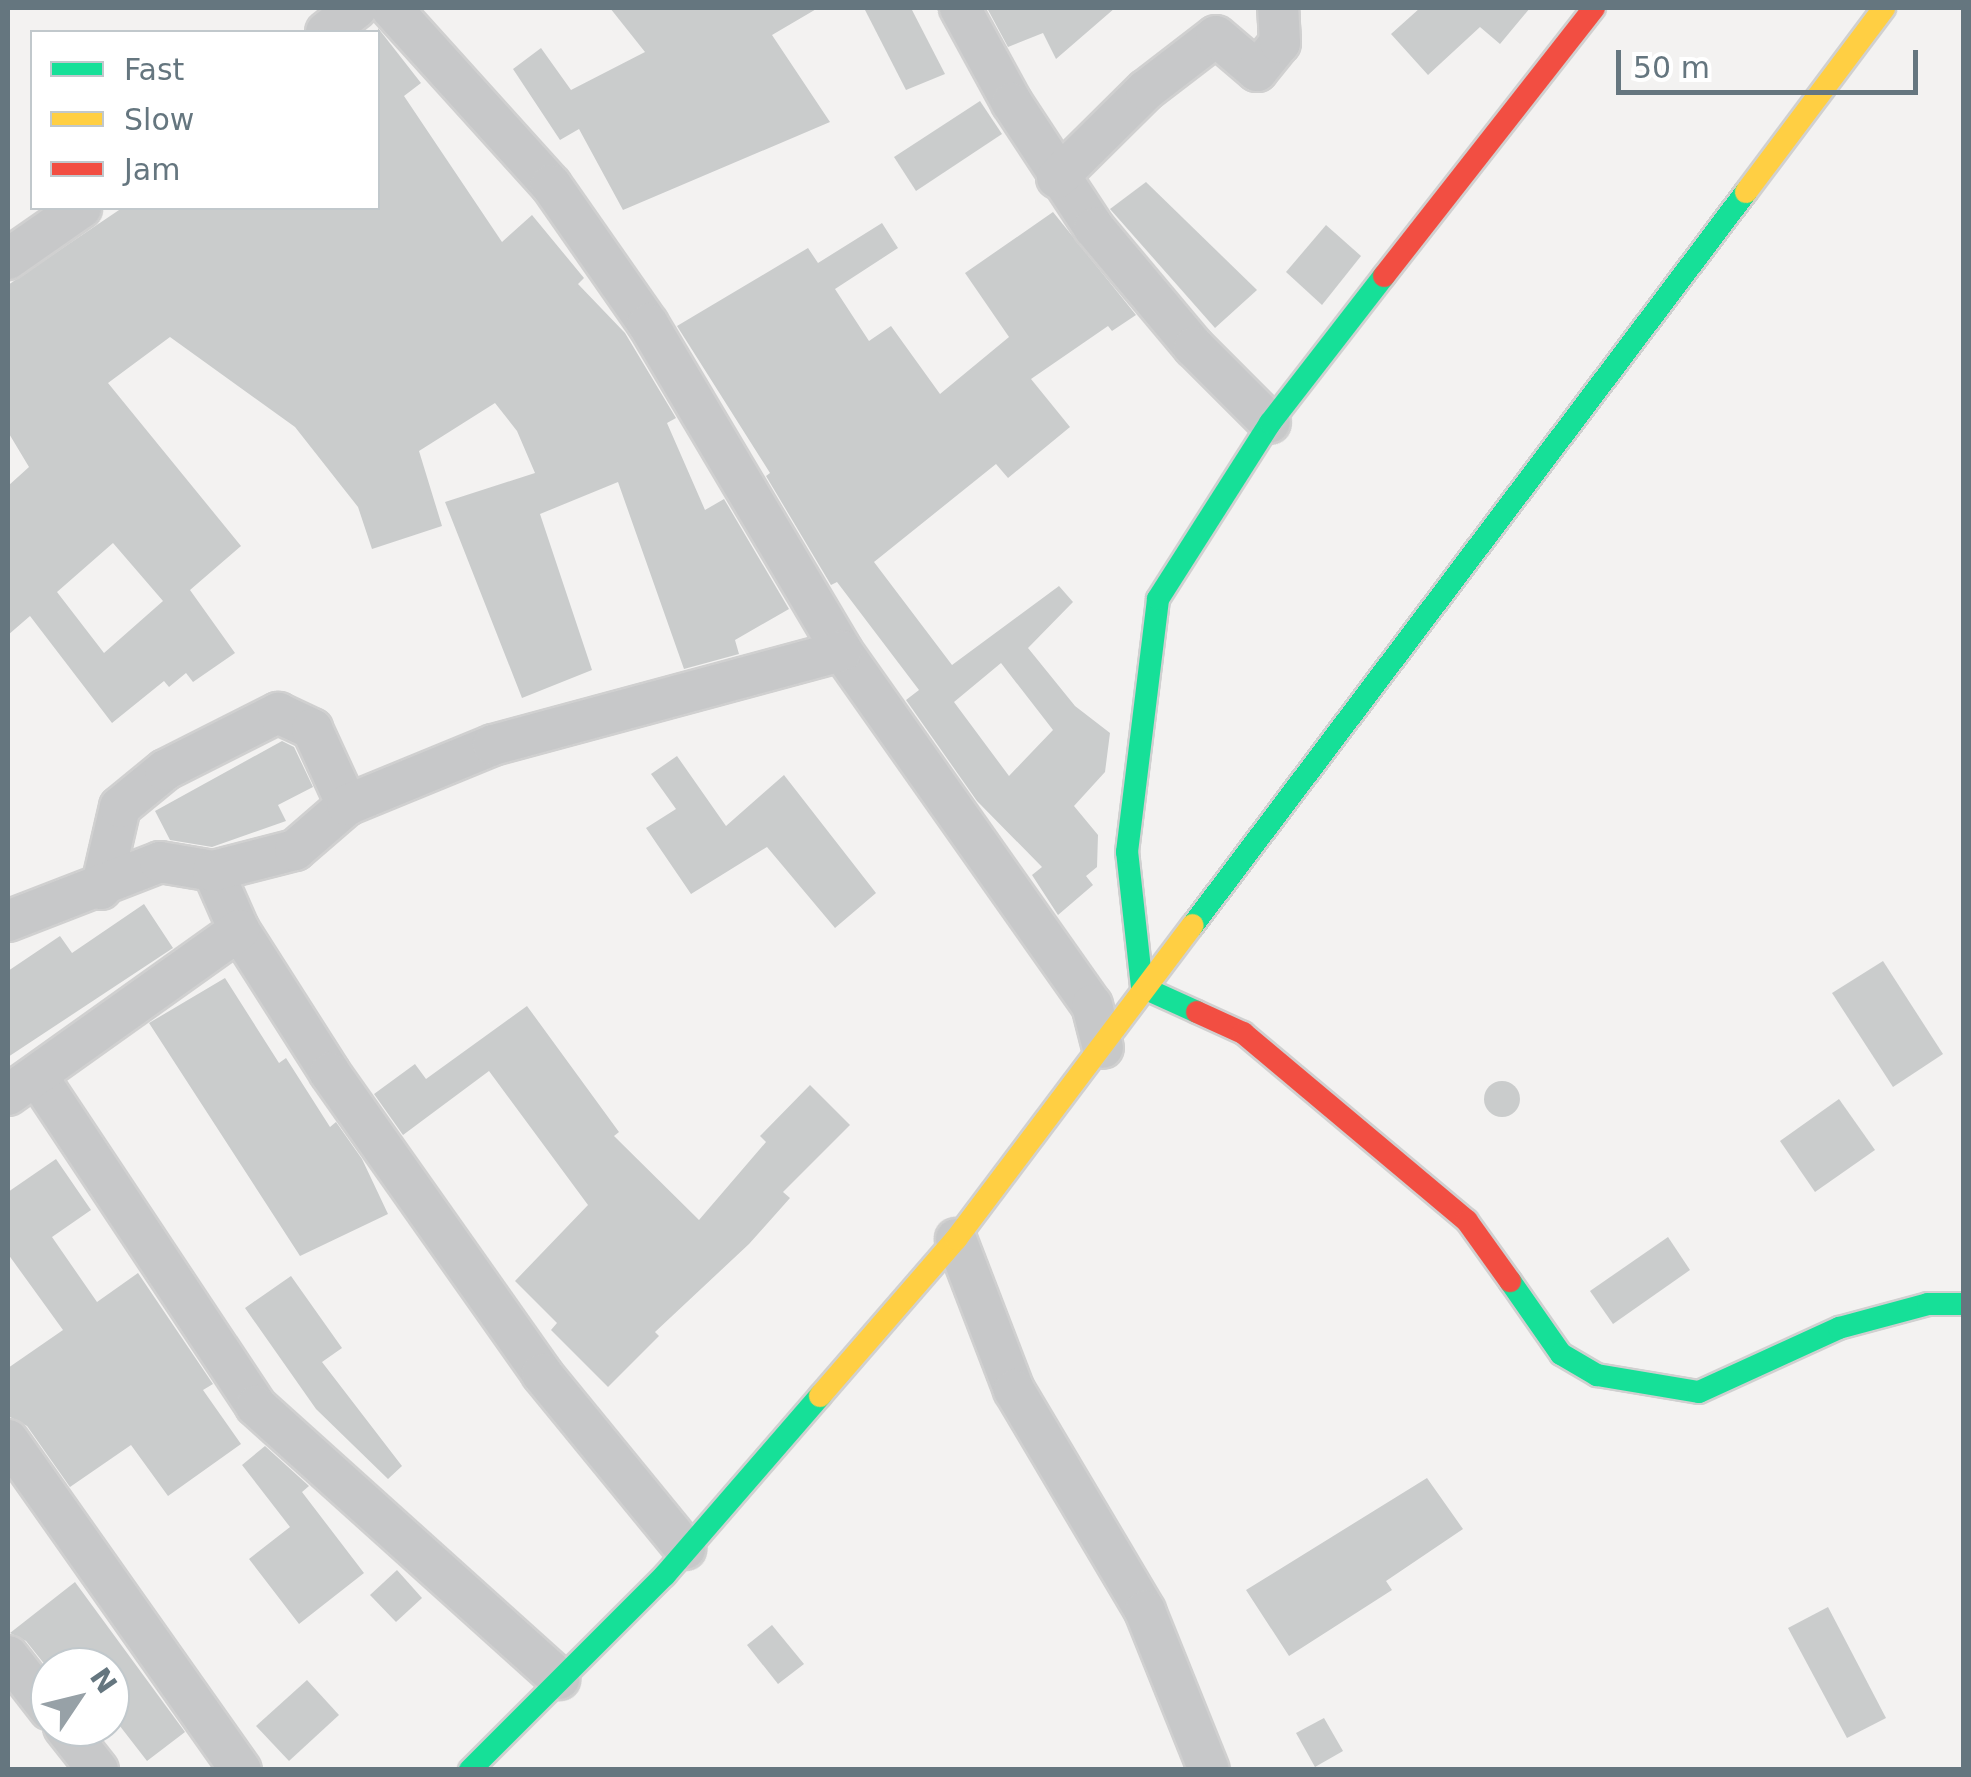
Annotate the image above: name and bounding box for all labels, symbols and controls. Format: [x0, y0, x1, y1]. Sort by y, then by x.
legend [30, 30, 380, 210]
scale bar [1621, 30, 1924, 92]
text: 50 m [1633, 50, 1710, 85]
text: Fast [124, 52, 184, 87]
text: Slow [124, 102, 194, 137]
text: Jam [124, 152, 180, 187]
north arrow [30, 1647, 130, 1747]
text: N [83, 1662, 124, 1700]

